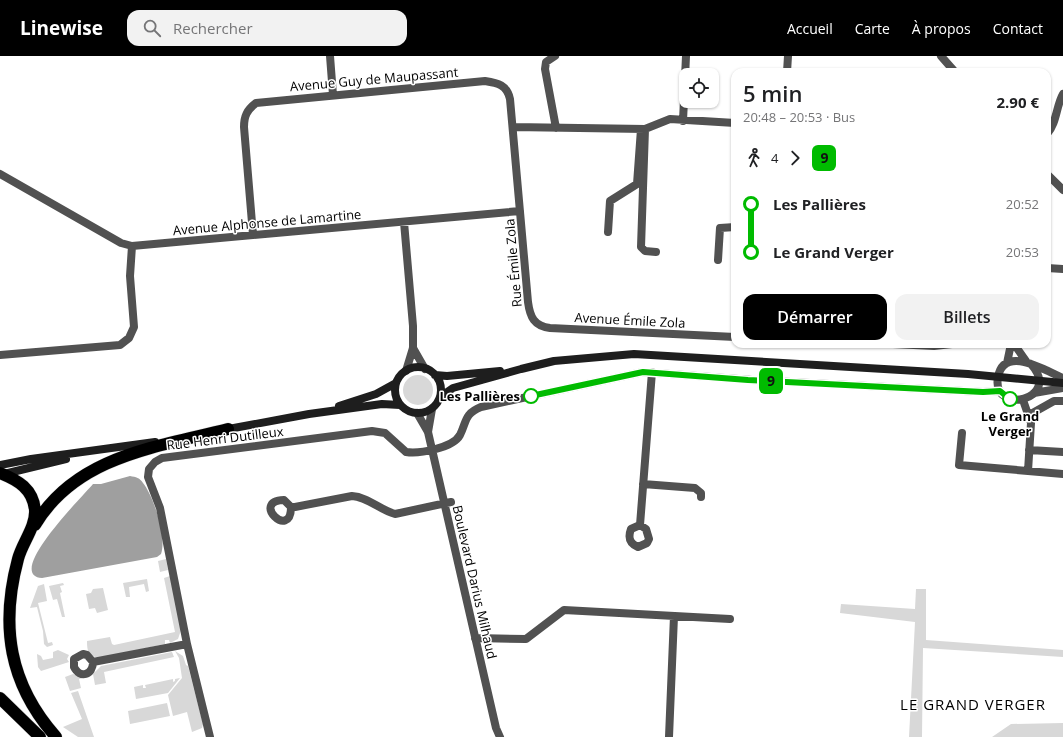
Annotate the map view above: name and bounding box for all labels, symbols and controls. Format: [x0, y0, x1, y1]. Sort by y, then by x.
search box [127, 10, 407, 46]
text: Linewise [20, 15, 103, 41]
icon: search [141, 17, 163, 39]
text: Rechercher [173, 18, 253, 38]
text: Accueil [787, 19, 833, 38]
text: Carte [855, 19, 890, 38]
text: À propos [912, 19, 971, 38]
text: Contact [993, 19, 1043, 38]
street label: Avenue Guy de Maupassant [289, 63, 459, 95]
map controls [679, 68, 719, 108]
button: locate [679, 68, 719, 108]
text: 5 min [743, 78, 802, 108]
text: 2.90 € [997, 92, 1039, 112]
text: 20:48 – 20:53 · Bus [743, 108, 855, 126]
icon: walk [743, 147, 765, 169]
icon: forward [784, 147, 806, 169]
text: 9 [820, 148, 828, 167]
text: 4 [771, 149, 778, 167]
text: Les Pallières [773, 194, 866, 214]
text: 20:52 [1006, 195, 1039, 213]
street label: Avenue Alphonse de Lamartine [172, 205, 362, 239]
street label: Rue Émile Zola [500, 218, 526, 308]
text: Le Grand Verger [773, 242, 894, 262]
text: 20:53 [1006, 243, 1039, 261]
button: Démarrer [743, 294, 887, 340]
button: Billets [895, 294, 1039, 340]
street label: Avenue Émile Zola [574, 308, 686, 332]
line badge: 9 [758, 368, 784, 394]
text: 9 [767, 371, 775, 390]
place label: Les Pallières [439, 387, 520, 405]
marker: Les Pallières [523, 388, 539, 404]
marker: Le Grand Verger [1002, 391, 1018, 407]
place label: Le Grand Verger [981, 407, 1039, 440]
street label: Rue Henri Dutilleux [166, 422, 285, 454]
street label: Boulevard Darius Milhaud [449, 503, 501, 661]
district label: LE GRAND VERGER [900, 694, 1046, 714]

